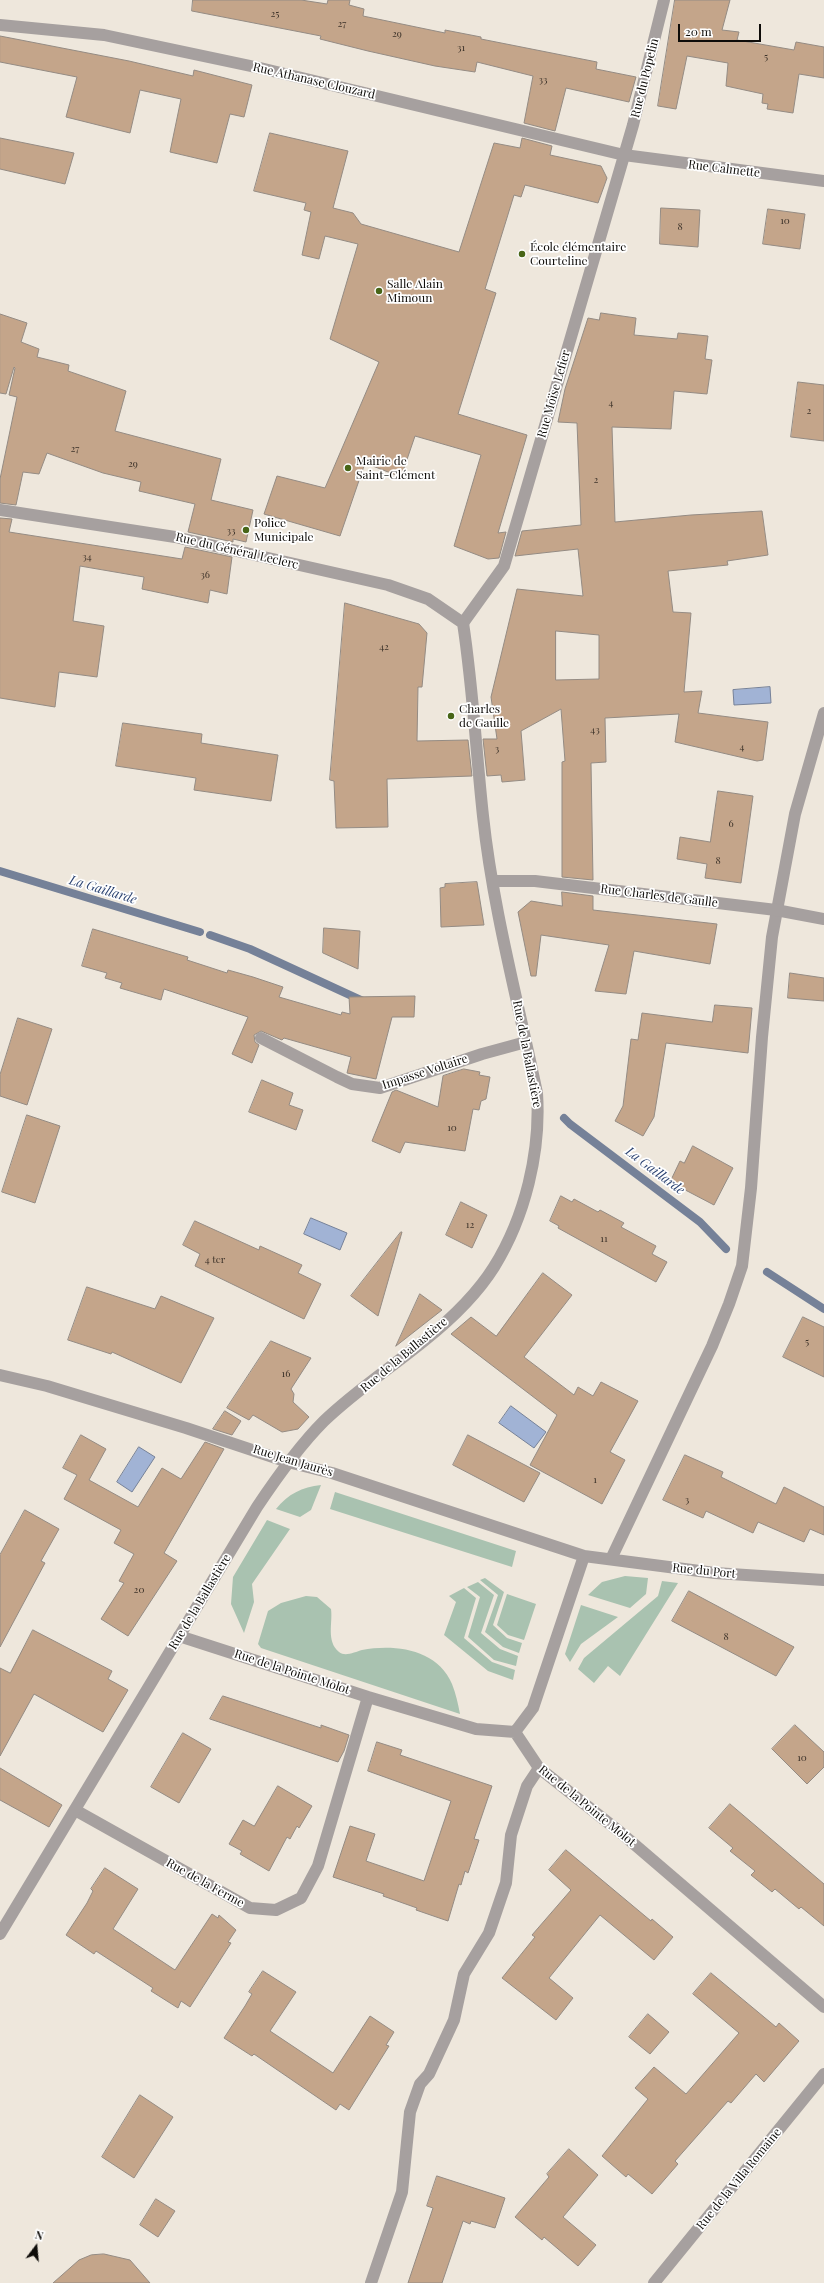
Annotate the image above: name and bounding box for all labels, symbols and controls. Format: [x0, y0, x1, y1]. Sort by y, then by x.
house number: 25 [271, 8, 279, 20]
scale bar [680, 16, 763, 42]
house number: 27 [338, 18, 346, 30]
text: 20 m [685, 23, 712, 39]
house number: 29 [392, 28, 402, 40]
street label: Rue du Popelin [628, 37, 662, 119]
house number: 31 [457, 42, 465, 54]
house number: 5 [764, 51, 768, 63]
street label: Rue Athanase Clouzard [251, 60, 377, 102]
house number: 33 [538, 74, 548, 86]
street label: Rue Calmette [687, 157, 761, 181]
house number: 10 [780, 215, 790, 227]
house number: 8 [677, 221, 683, 233]
place label: École élémentaire Courteline [530, 240, 626, 268]
marker: École élémentaire Courteline [517, 249, 527, 259]
place label: Salle Alain Mimoun [387, 277, 443, 305]
marker: Salle Alain Mimoun [374, 286, 384, 296]
street label: Rue Moïse Lefier [535, 348, 573, 440]
house number: 4 [609, 397, 613, 409]
house number: 2 [807, 405, 811, 417]
house number: 27 [71, 443, 79, 455]
place label: Mairie de Saint-Clément [356, 454, 435, 482]
house number: 29 [128, 458, 138, 470]
marker: Mairie de Saint-Clément [343, 463, 353, 473]
house number: 2 [594, 474, 598, 486]
place label: Police Municipale [254, 516, 314, 544]
house number: 33 [226, 525, 236, 537]
marker: Police Municipale [241, 525, 251, 535]
street label: Rue du Général Leclerc [174, 530, 300, 572]
house number: 34 [82, 551, 92, 563]
house number: 36 [200, 569, 210, 581]
house number: 42 [379, 641, 389, 653]
place label: Charles de Gaulle [459, 702, 509, 730]
marker: Charles de Gaulle [446, 711, 456, 721]
house number: 43 [590, 724, 600, 736]
house number: 4 [740, 741, 744, 753]
house number: 3 [495, 743, 499, 755]
house number: 6 [728, 818, 734, 830]
house number: 8 [715, 855, 721, 867]
water label: La Gaillarde [67, 872, 139, 908]
street label: Rue Charles de Gaulle [600, 882, 718, 910]
street label: Rue de la Ballastière [510, 999, 544, 1109]
street label: Impasse Voltaire [380, 1051, 470, 1093]
house number: 10 [447, 1122, 457, 1134]
water label: La Gaillarde [622, 1144, 688, 1198]
house number: 12 [466, 1219, 474, 1231]
house number: 11 [600, 1233, 608, 1245]
house number: 4 ter [205, 1254, 225, 1266]
street label: Rue de la Ballastière [358, 1314, 450, 1396]
house number: 5 [805, 1336, 809, 1348]
house number: 16 [282, 1368, 290, 1380]
street label: Rue Jean Jaurès [251, 1442, 335, 1480]
house number: 1 [593, 1474, 597, 1486]
house number: 3 [685, 1494, 689, 1506]
street label: Rue de la Ballastière [166, 1552, 234, 1652]
street label: Rue du Port [672, 1561, 736, 1581]
house number: 20 [134, 1584, 144, 1596]
house number: 8 [723, 1631, 729, 1643]
street label: Rue de la Pointe Molot [232, 1647, 352, 1697]
house number: 10 [797, 1752, 807, 1764]
street label: Rue de la Pointe Molot [536, 1762, 638, 1850]
street label: Rue de la Ferme [164, 1856, 246, 1910]
street label: Rue de la Villa Romaine [694, 2125, 784, 2233]
north arrow [16, 2227, 56, 2267]
text: N [34, 2227, 45, 2243]

